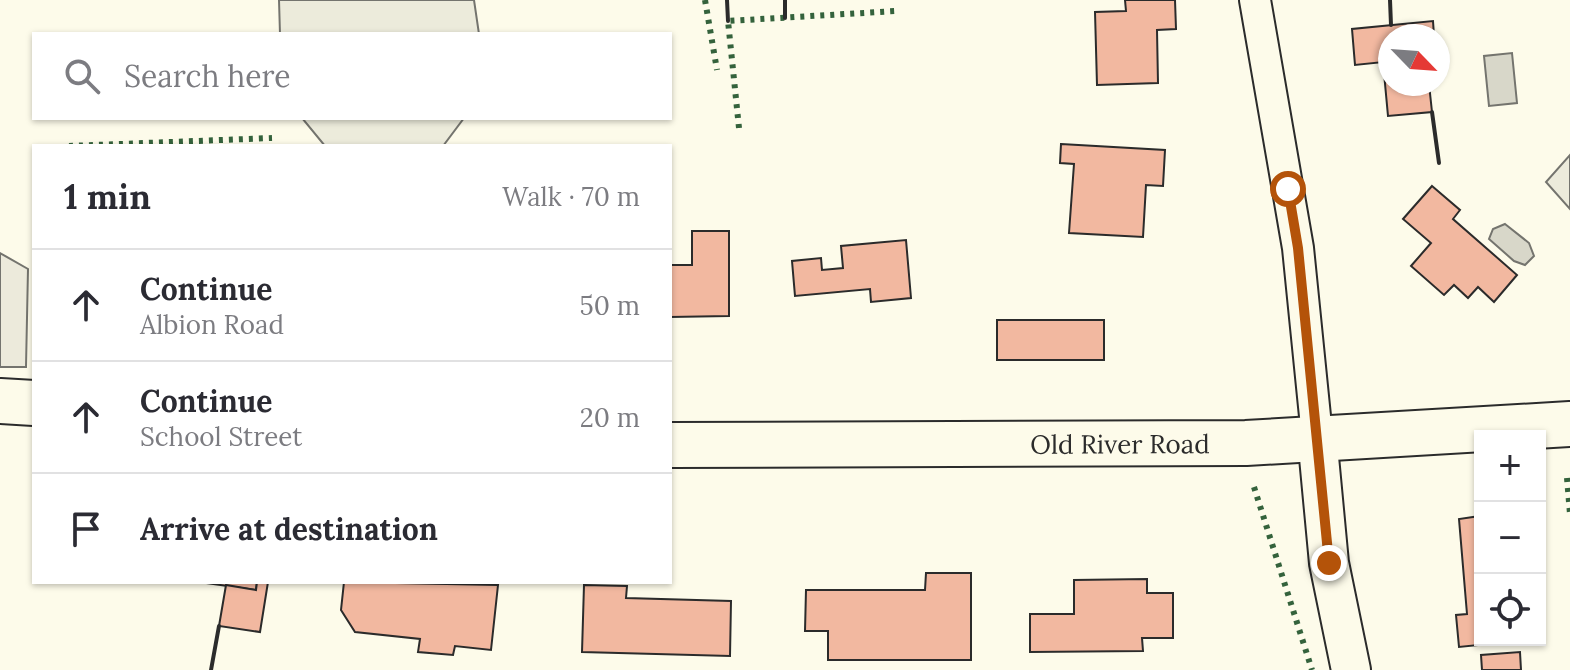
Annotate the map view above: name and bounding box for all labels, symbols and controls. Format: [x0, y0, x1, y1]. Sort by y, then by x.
north arrow [1378, 24, 1450, 96]
search box [32, 32, 672, 120]
icon: search [60, 54, 104, 98]
text: Search here [124, 57, 291, 95]
route start [1270, 171, 1306, 207]
text: 1 min [64, 175, 151, 218]
text: Walk · 70 m [502, 180, 640, 213]
text: Continue [140, 270, 272, 308]
icon: ahead [64, 283, 108, 327]
text: 50 m [580, 289, 640, 322]
text: Albion Road [140, 308, 284, 341]
text: Continue [140, 382, 272, 420]
icon: ahead [64, 395, 108, 439]
text: 20 m [580, 401, 640, 434]
text: School Street [140, 420, 302, 453]
street label: Old River Road [1030, 427, 1210, 460]
map controls [1474, 430, 1546, 646]
button: + [1474, 430, 1546, 502]
button: − [1474, 502, 1546, 574]
icon: arrive [64, 507, 108, 551]
text: Arrive at destination [140, 510, 438, 548]
route end [1311, 545, 1347, 581]
button: locate [1474, 574, 1546, 646]

